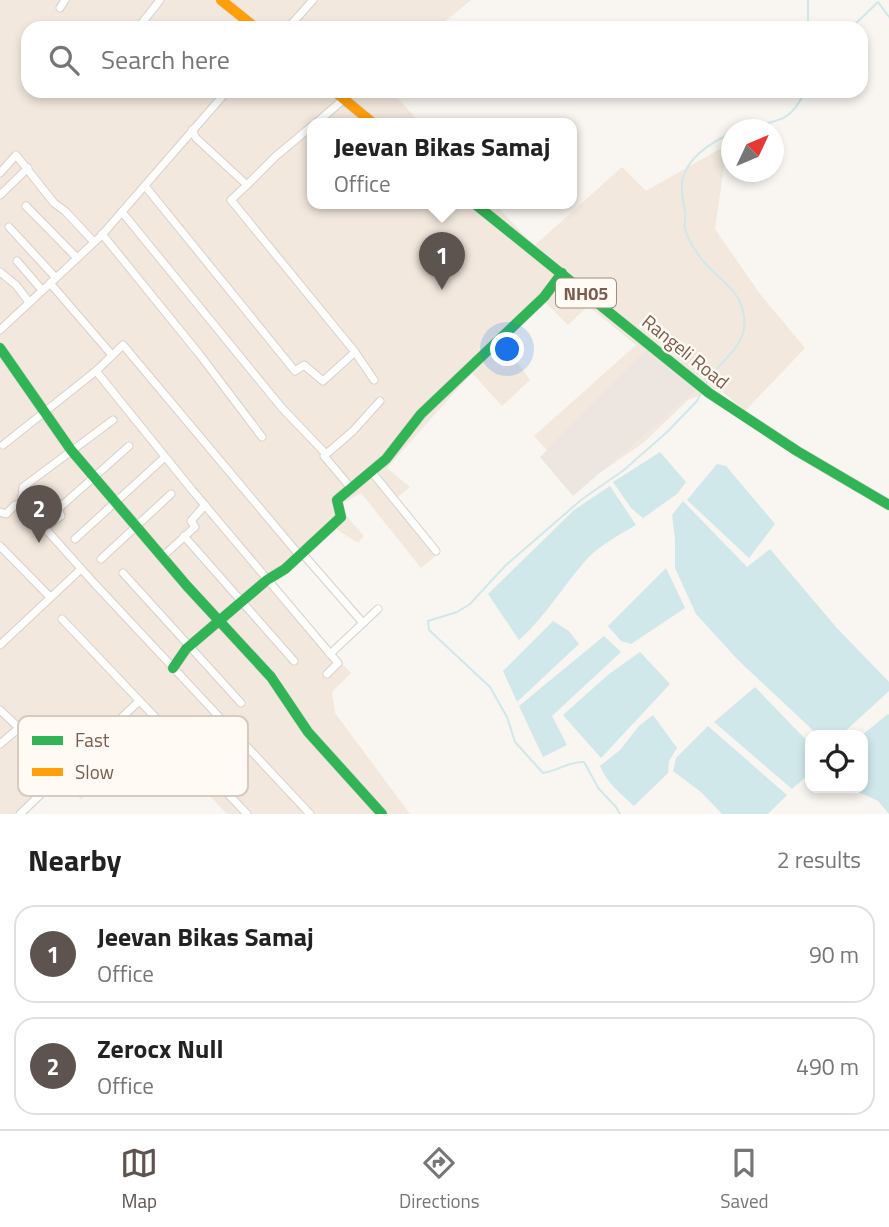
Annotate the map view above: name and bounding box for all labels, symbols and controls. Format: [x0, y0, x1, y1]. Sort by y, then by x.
search box [21, 21, 868, 98]
text: Search here [101, 40, 230, 79]
icon: search [45, 41, 83, 79]
popup [307, 118, 577, 209]
north arrow [721, 119, 784, 182]
text: Jeevan Bikas Samaj [334, 127, 550, 166]
text: Office [334, 166, 391, 201]
pin: 1 [419, 232, 465, 290]
road number: NH05 [556, 278, 616, 307]
street label: Rangeli Road [636, 307, 736, 395]
your location [490, 332, 524, 366]
pin: 2 [16, 485, 62, 543]
legend [18, 716, 248, 796]
text: Fast [75, 725, 110, 754]
map controls [805, 730, 868, 793]
button: locate [805, 730, 868, 793]
text: Slow [75, 757, 114, 786]
text: Nearby [28, 837, 121, 883]
text: 2 results [777, 842, 861, 877]
text: Jeevan Bikas Samaj [97, 917, 314, 956]
text: 1 [47, 937, 59, 972]
text: 90 m [809, 937, 859, 972]
text: Office [97, 956, 154, 991]
text: Zerocx Null [97, 1029, 223, 1068]
text: 2 [47, 1049, 59, 1084]
text: 490 m [796, 1049, 859, 1084]
text: Office [97, 1068, 154, 1103]
tab: Map [120, 1144, 158, 1215]
tab: Directions [399, 1144, 480, 1215]
tab: Saved [720, 1144, 769, 1215]

